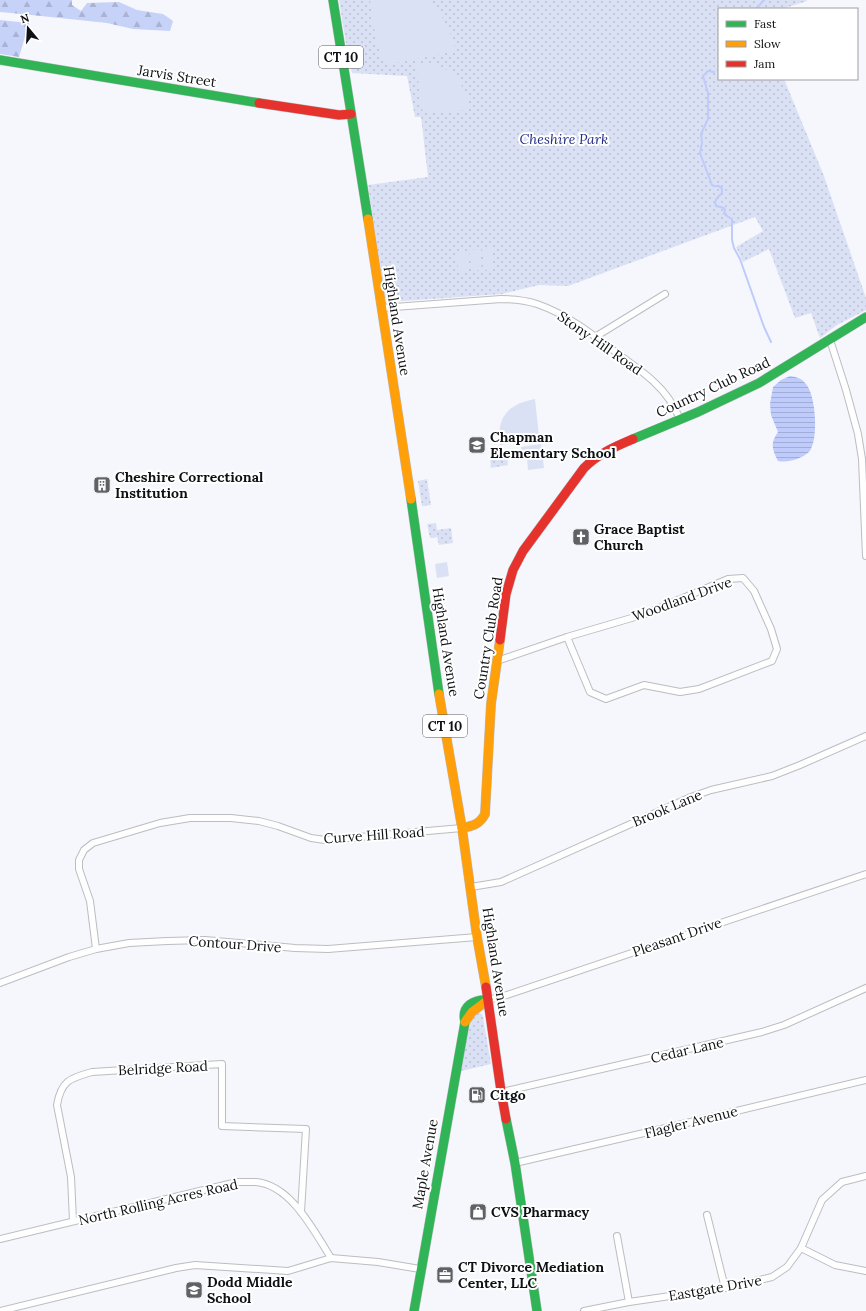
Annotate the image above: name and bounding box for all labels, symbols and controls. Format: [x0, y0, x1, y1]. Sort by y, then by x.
north arrow [8, 8, 48, 48]
legend [718, 8, 858, 80]
text: N [19, 10, 32, 26]
text: Fast [754, 16, 777, 31]
text: Slow [754, 36, 781, 51]
road number: CT 10 [319, 46, 363, 68]
text: Jam [753, 56, 775, 71]
street label: Jarvis Street [135, 61, 218, 91]
park label: Cheshire Park [520, 130, 608, 148]
street label: Highland Avenue [379, 265, 415, 377]
street label: Stony Hill Road [554, 307, 646, 379]
street label: Country Club Road [653, 353, 773, 421]
place label: Chapman Elementary School [490, 428, 616, 462]
school or university icon: Chapman Elementary School [467, 435, 487, 455]
place label: Cheshire Correctional Institution [115, 468, 264, 502]
building icon: Cheshire Correctional Institution [92, 475, 112, 495]
place label: Grace Baptist Church [594, 520, 685, 554]
church icon: Grace Baptist Church [571, 527, 591, 547]
street label: Woodland Drive [630, 572, 735, 625]
street label: Country Club Road [469, 575, 507, 701]
street label: Highland Avenue [428, 586, 464, 698]
road number: CT 10 [423, 715, 467, 737]
street label: Brook Lane [629, 785, 705, 831]
street label: Curve Hill Road [323, 822, 425, 848]
street label: Highland Avenue [478, 906, 514, 1018]
street label: Pleasant Drive [630, 913, 724, 961]
street label: Contour Drive [188, 932, 282, 956]
street label: Cedar Lane [649, 1033, 726, 1067]
street label: Belridge Road [118, 1057, 208, 1079]
fuel station icon: Citgo [467, 1085, 487, 1105]
place label: Citgo [490, 1086, 526, 1104]
street label: Flagler Avenue [643, 1102, 740, 1142]
street label: Maple Avenue [408, 1117, 442, 1210]
street label: North Rolling Acres Road [76, 1175, 240, 1229]
shop icon: CVS Pharmacy [468, 1202, 488, 1222]
place label: CVS Pharmacy [491, 1203, 590, 1221]
place label: CT Divorce Mediation Center, LLC [458, 1258, 604, 1292]
office icon: CT Divorce Mediation Center, LLC [435, 1265, 455, 1285]
street label: Eastgate Drive [667, 1271, 763, 1305]
place label: Dodd Middle School [207, 1273, 293, 1307]
school or university icon: Dodd Middle School [184, 1280, 204, 1300]

